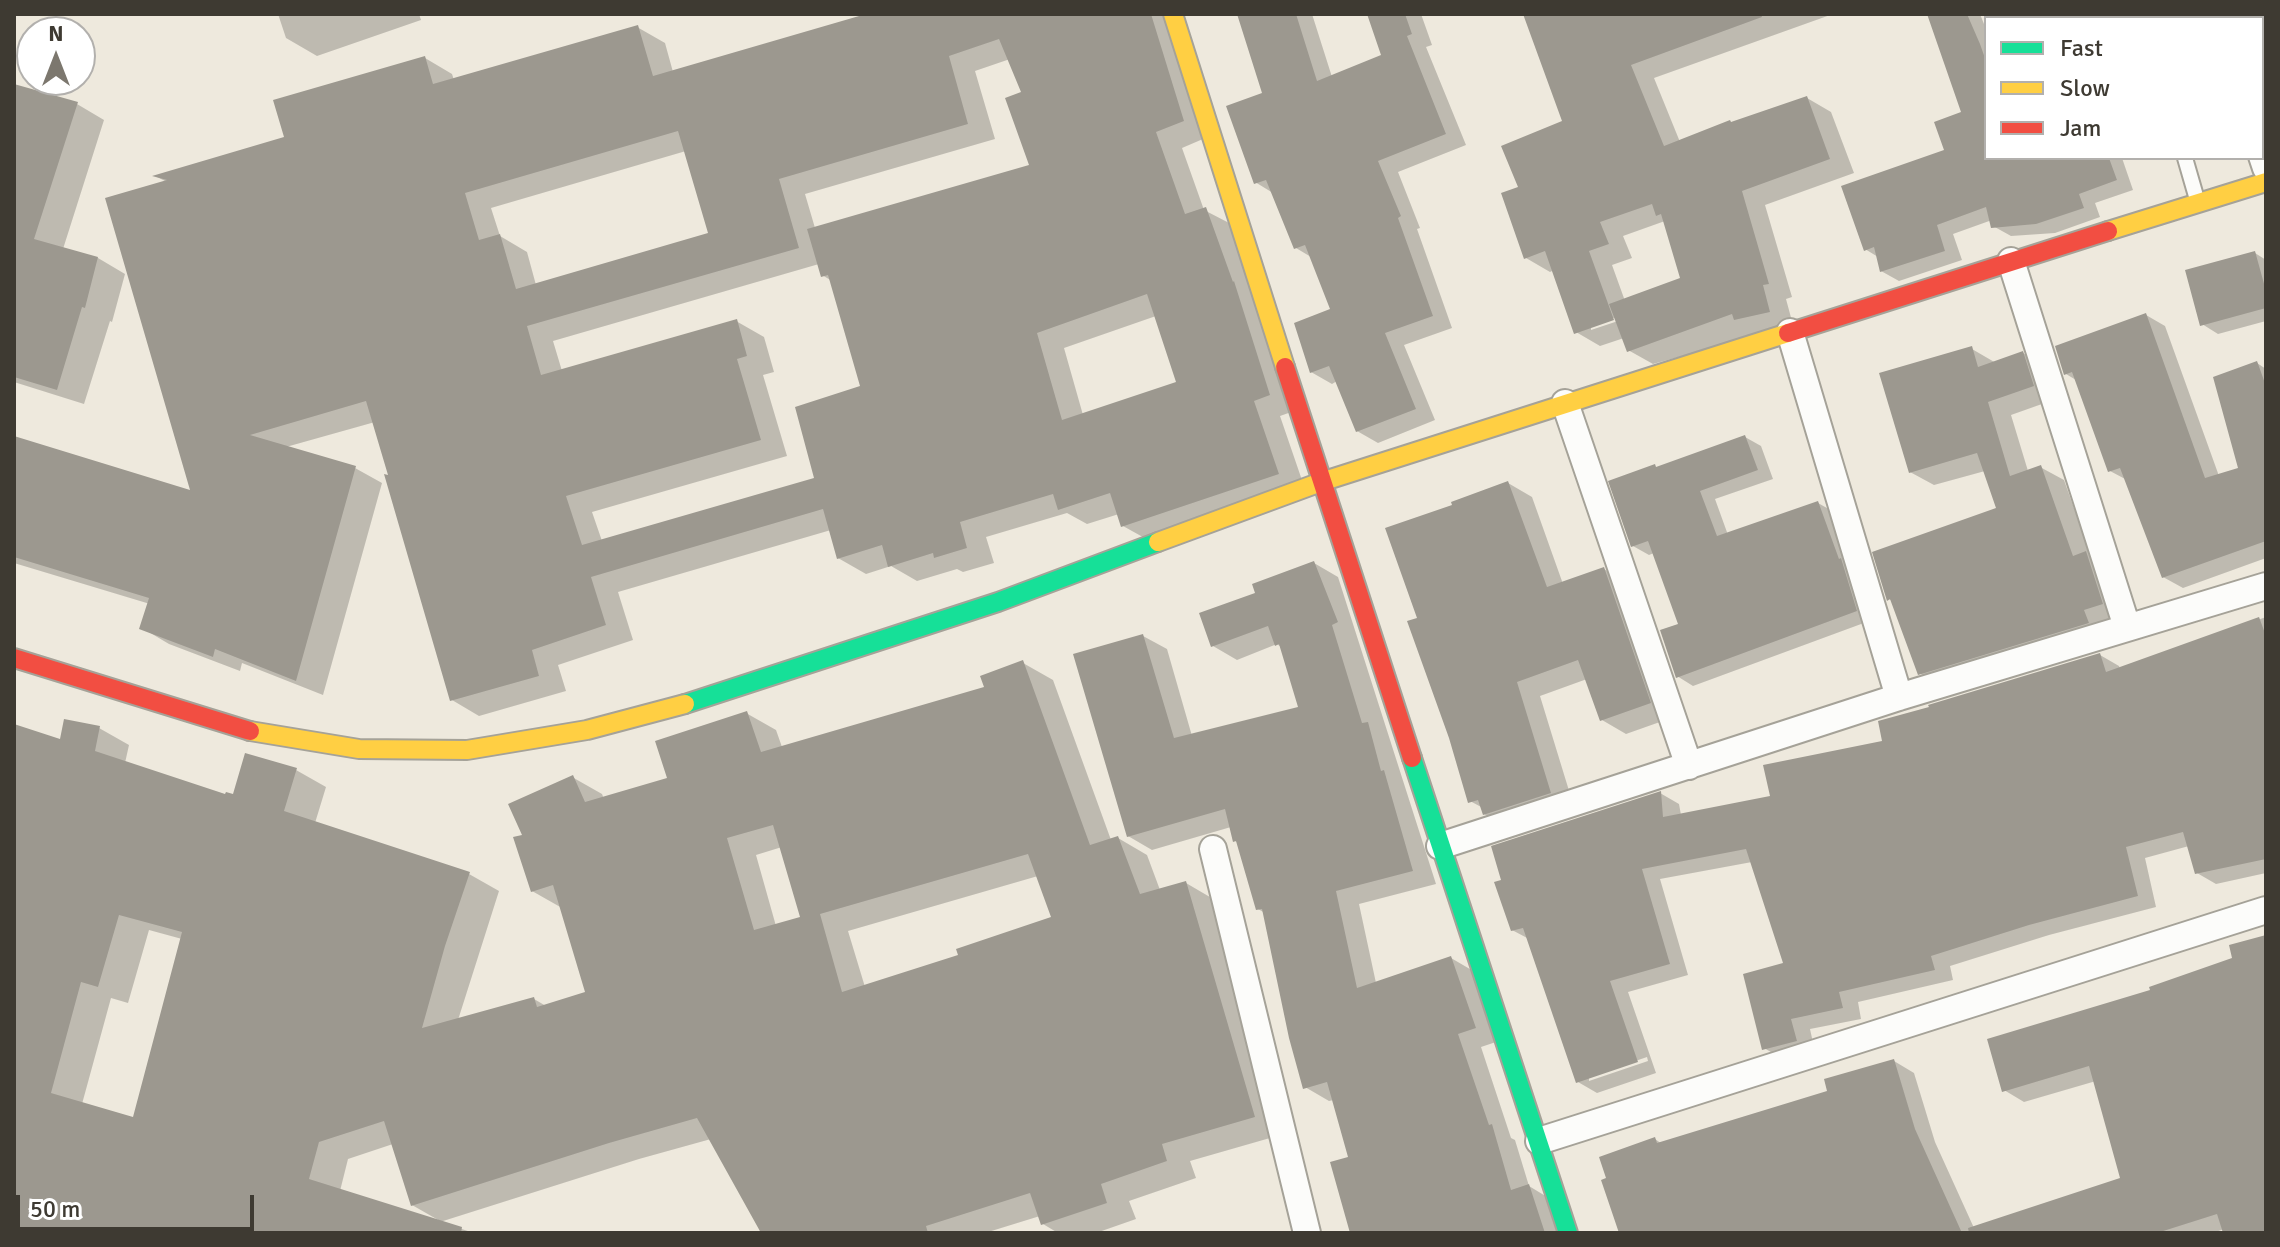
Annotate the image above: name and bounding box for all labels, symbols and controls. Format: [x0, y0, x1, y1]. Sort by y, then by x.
north arrow [16, 16, 96, 96]
legend [1984, 16, 2264, 160]
text: N [48, 20, 64, 47]
text: Fast [2060, 33, 2103, 63]
text: Slow [2060, 73, 2110, 103]
text: Jam [2060, 113, 2101, 143]
scale bar [20, 1179, 258, 1229]
text: 50 m [30, 1194, 80, 1224]

